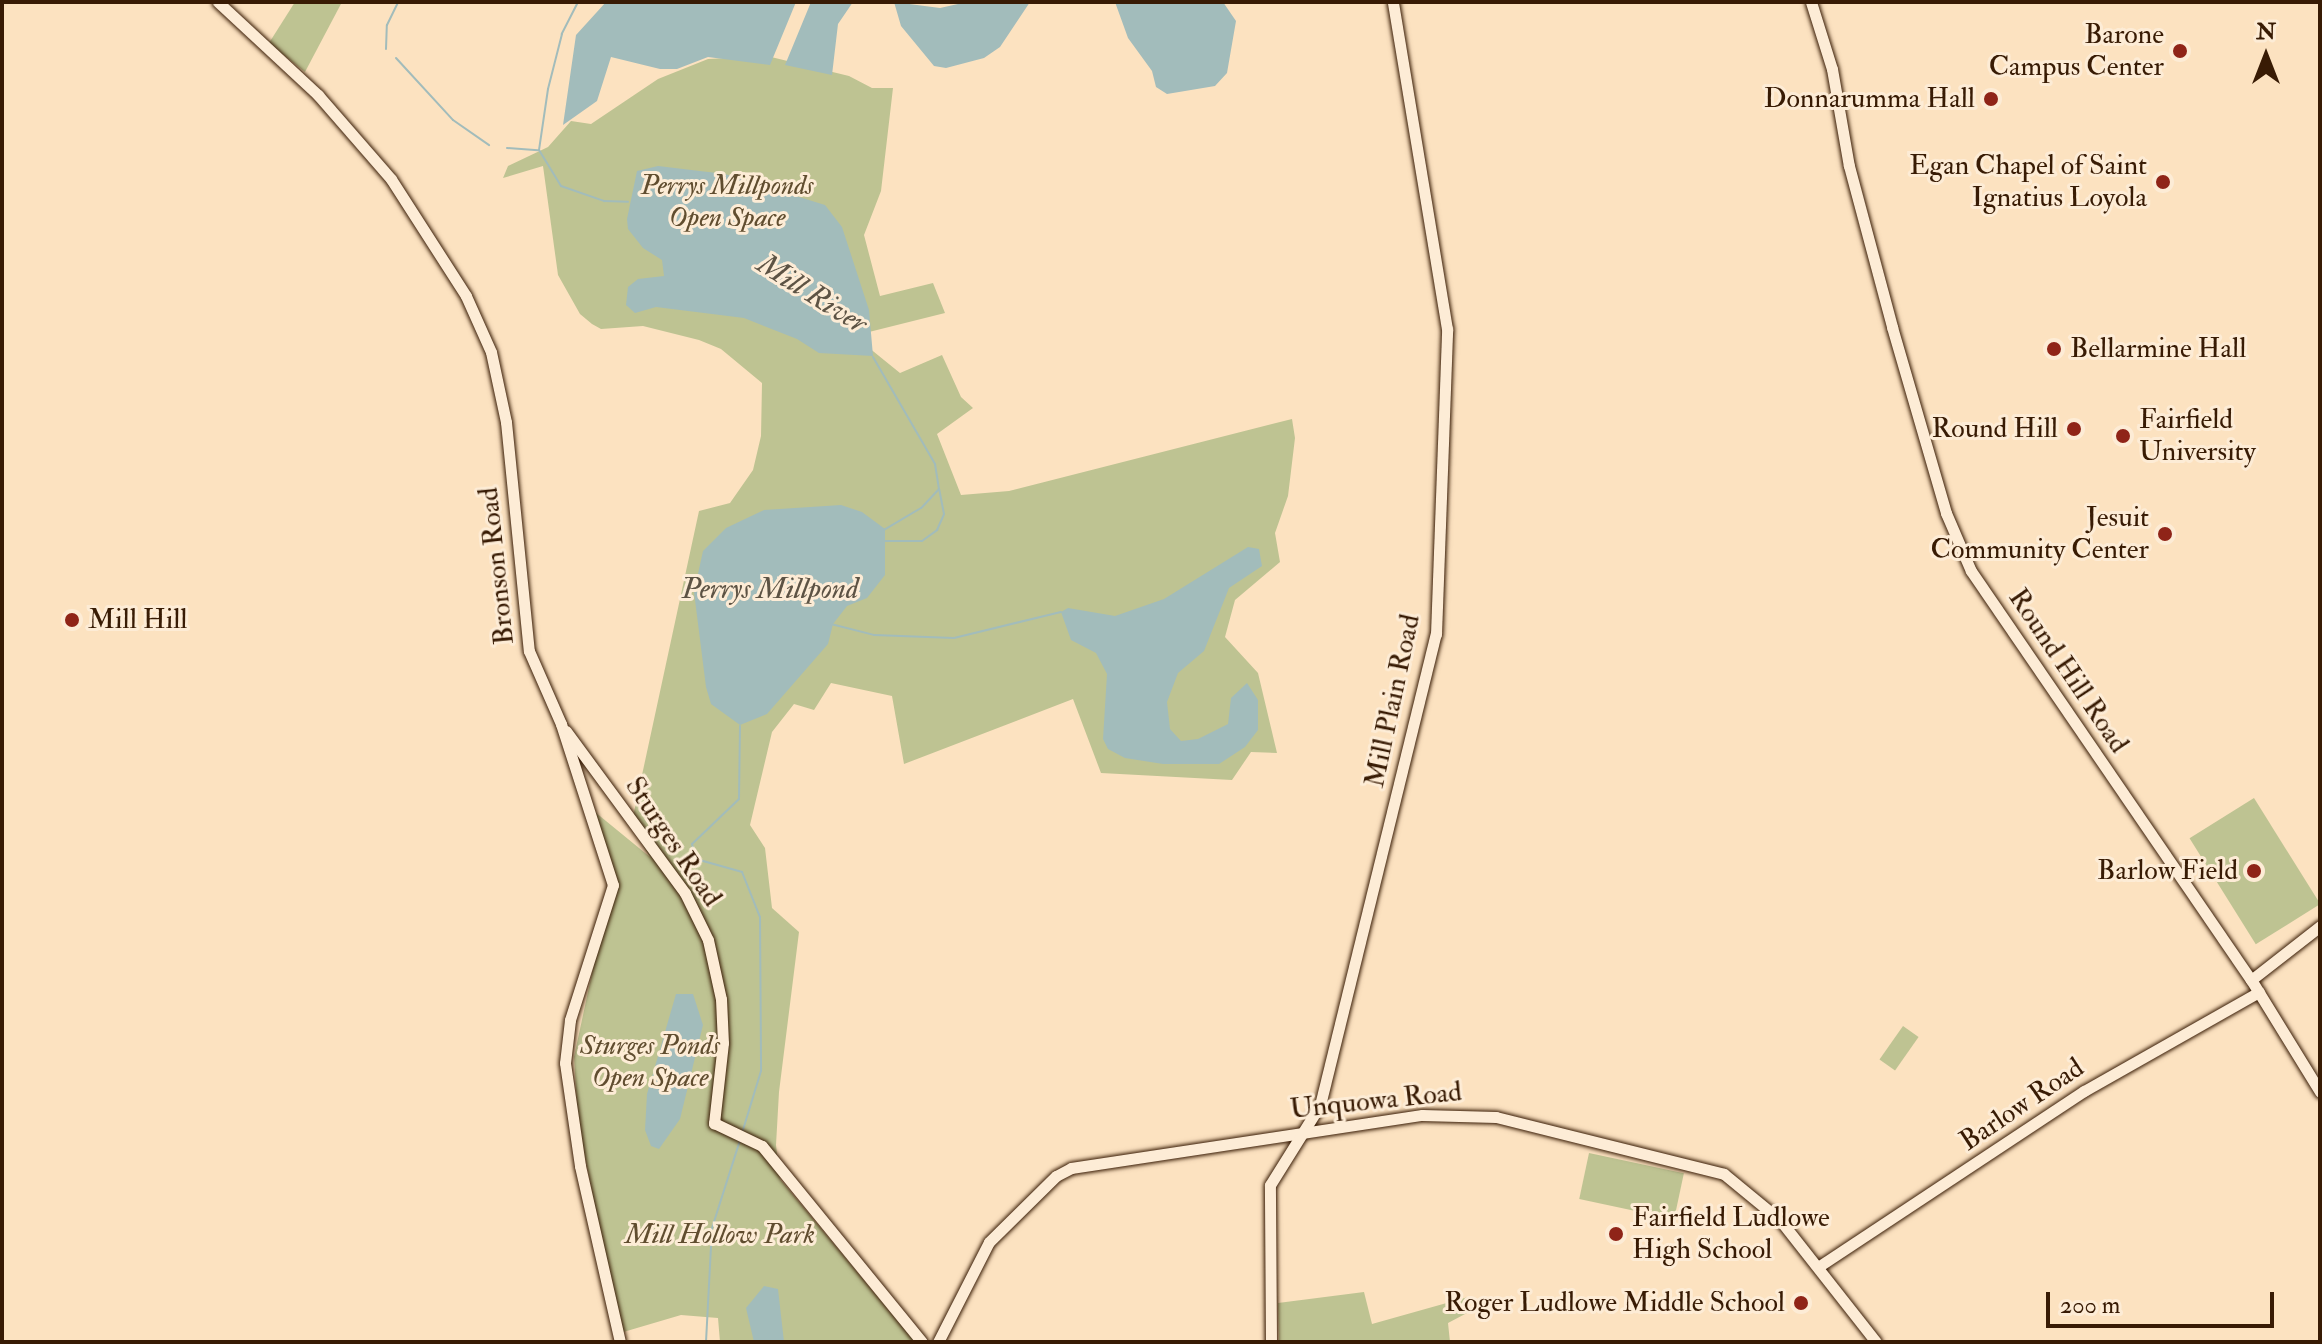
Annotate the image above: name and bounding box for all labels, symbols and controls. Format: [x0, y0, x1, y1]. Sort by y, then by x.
north arrow [2226, 16, 2306, 96]
place label: Barone Campus Center [1989, 18, 2164, 84]
text: N [2256, 18, 2276, 46]
marker: Barone Campus Center [2171, 42, 2189, 60]
place label: Donnarumma Hall [1764, 82, 1975, 116]
marker: Donnarumma Hall [1982, 90, 2000, 108]
place label: Egan Chapel of Saint Ignatius Loyola [1909, 149, 2147, 215]
park label: Perrys Millponds Open Space [640, 169, 814, 235]
marker: Egan Chapel of Saint Ignatius Loyola [2154, 173, 2172, 191]
water label: Mill River [750, 246, 874, 342]
place label: Bellarmine Hall [2070, 332, 2246, 366]
marker: Bellarmine Hall [2045, 340, 2063, 358]
place label: Fairfield University [2139, 403, 2256, 469]
place label: Round Hill [1931, 412, 2058, 446]
marker: Round Hill [2065, 420, 2083, 438]
marker: Fairfield University [2114, 427, 2132, 445]
street label: Bronson Road [472, 485, 522, 647]
place label: Jesuit Community Center [1931, 501, 2149, 567]
marker: Jesuit Community Center [2156, 525, 2174, 543]
water label: Perrys Millpond [681, 571, 859, 607]
street label: Round Hill Road [2001, 582, 2135, 760]
place label: Mill Hill [88, 603, 188, 637]
marker: Mill Hill [63, 611, 81, 629]
street label: Mill Plain Road [1358, 611, 1428, 791]
street label: Sturges Road [617, 771, 729, 913]
place label: Barlow Field [2097, 854, 2238, 888]
marker: Barlow Field [2245, 862, 2263, 880]
park label: Sturges Ponds Open Space [580, 1029, 720, 1095]
street label: Barlow Road [1954, 1051, 2090, 1159]
street label: Unquowa Road [1288, 1075, 1464, 1127]
place label: Fairfield Ludlowe High School [1632, 1201, 1830, 1267]
park label: Mill Hollow Park [625, 1218, 815, 1252]
marker: Fairfield Ludlowe High School [1607, 1225, 1625, 1243]
scale bar [2050, 1276, 2278, 1326]
place label: Roger Ludlowe Middle School [1444, 1286, 1785, 1320]
text: 200 m [2060, 1290, 2120, 1321]
marker: Roger Ludlowe Middle School [1792, 1294, 1810, 1312]

